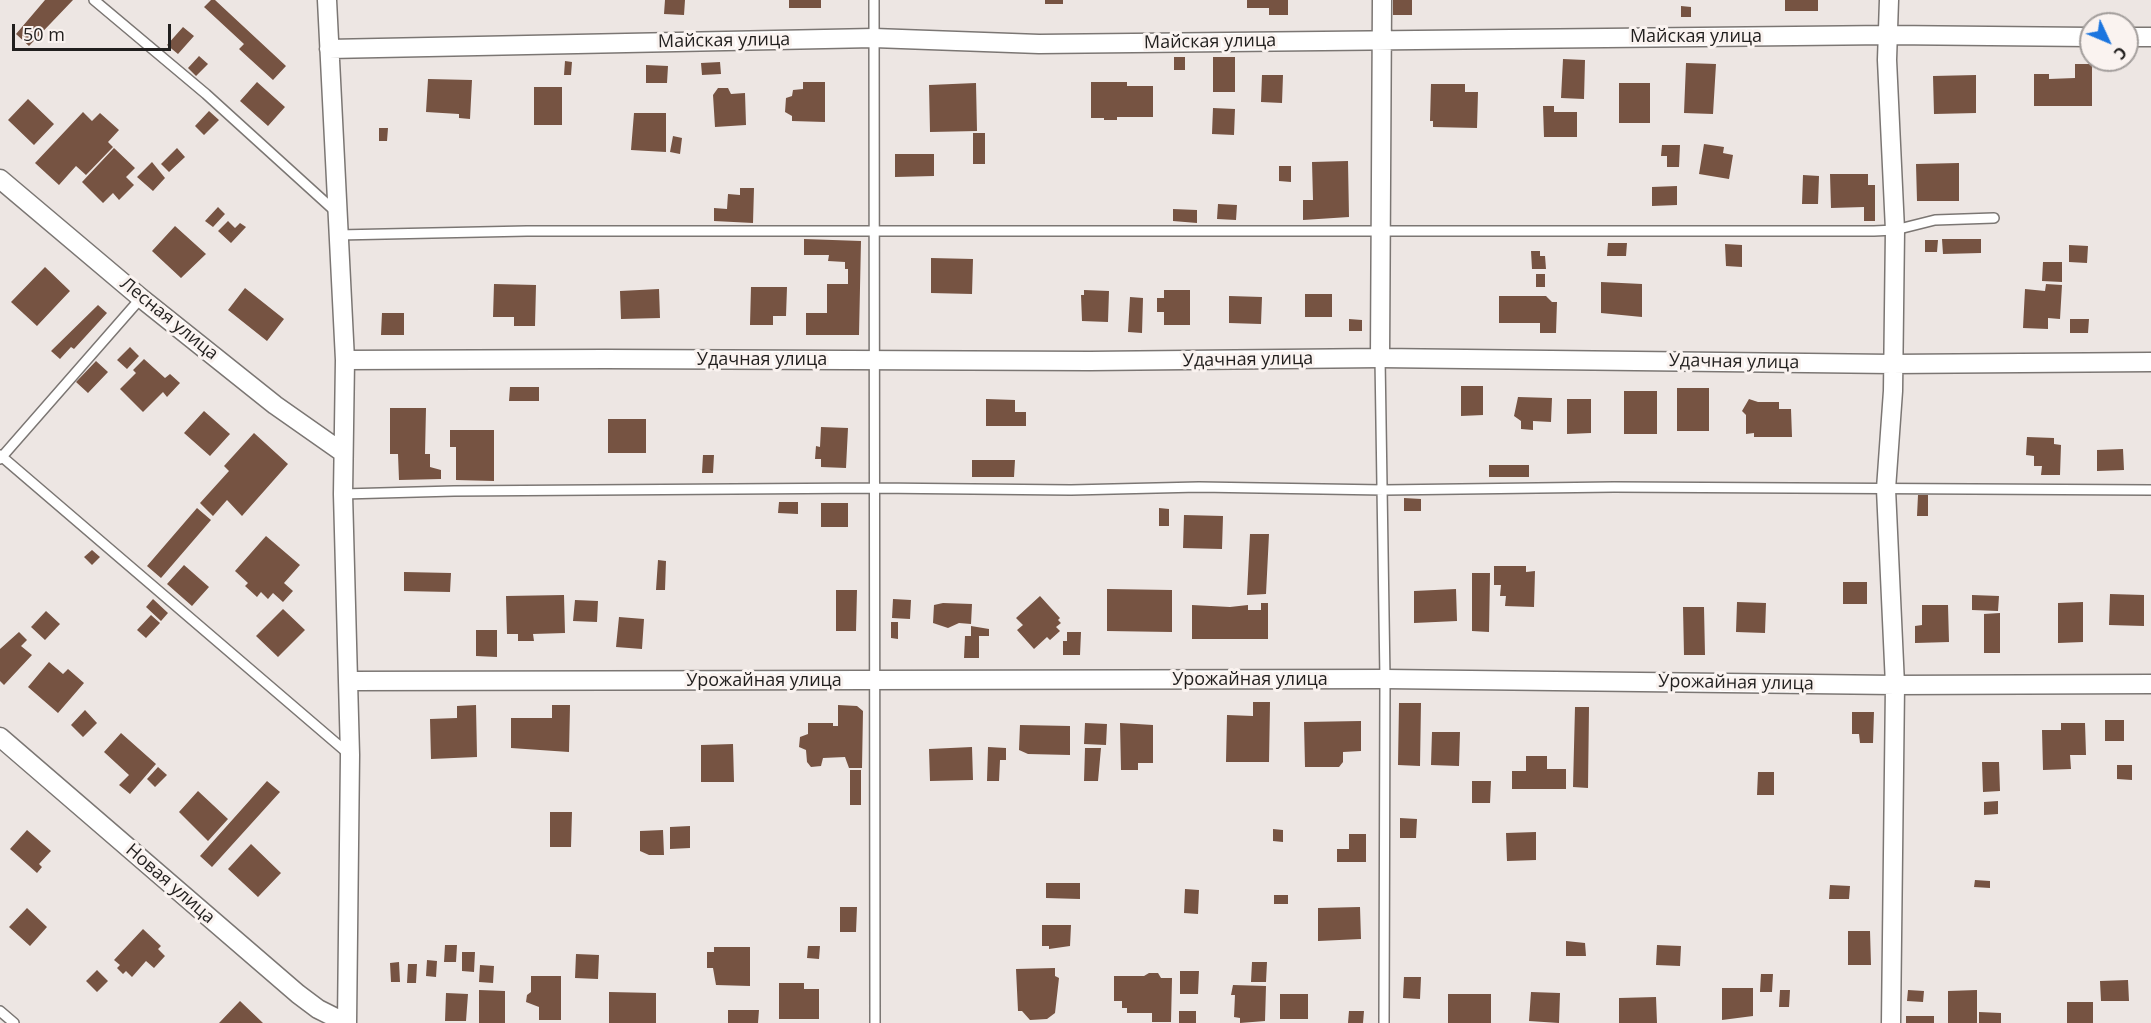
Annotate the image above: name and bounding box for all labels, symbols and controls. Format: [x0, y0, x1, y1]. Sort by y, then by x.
scale bar [15, 12, 174, 50]
north arrow [2079, 12, 2139, 72]
text: 50 m [23, 22, 65, 46]
street label: Майская улица [1630, 26, 1762, 48]
street label: Майская улица [658, 29, 790, 53]
street label: Майская улица [1144, 30, 1276, 54]
text: С [2109, 42, 2132, 64]
street label: Лесная улица [116, 273, 222, 365]
street label: Удачная улица [1183, 348, 1313, 372]
street label: Удачная улица [697, 349, 827, 371]
street label: Удачная улица [1669, 350, 1799, 374]
street label: Урожайная улица [1172, 669, 1328, 691]
street label: Урожайная улица [686, 670, 842, 692]
street label: Урожайная улица [1658, 671, 1814, 695]
street label: Новая улица [121, 839, 219, 929]

